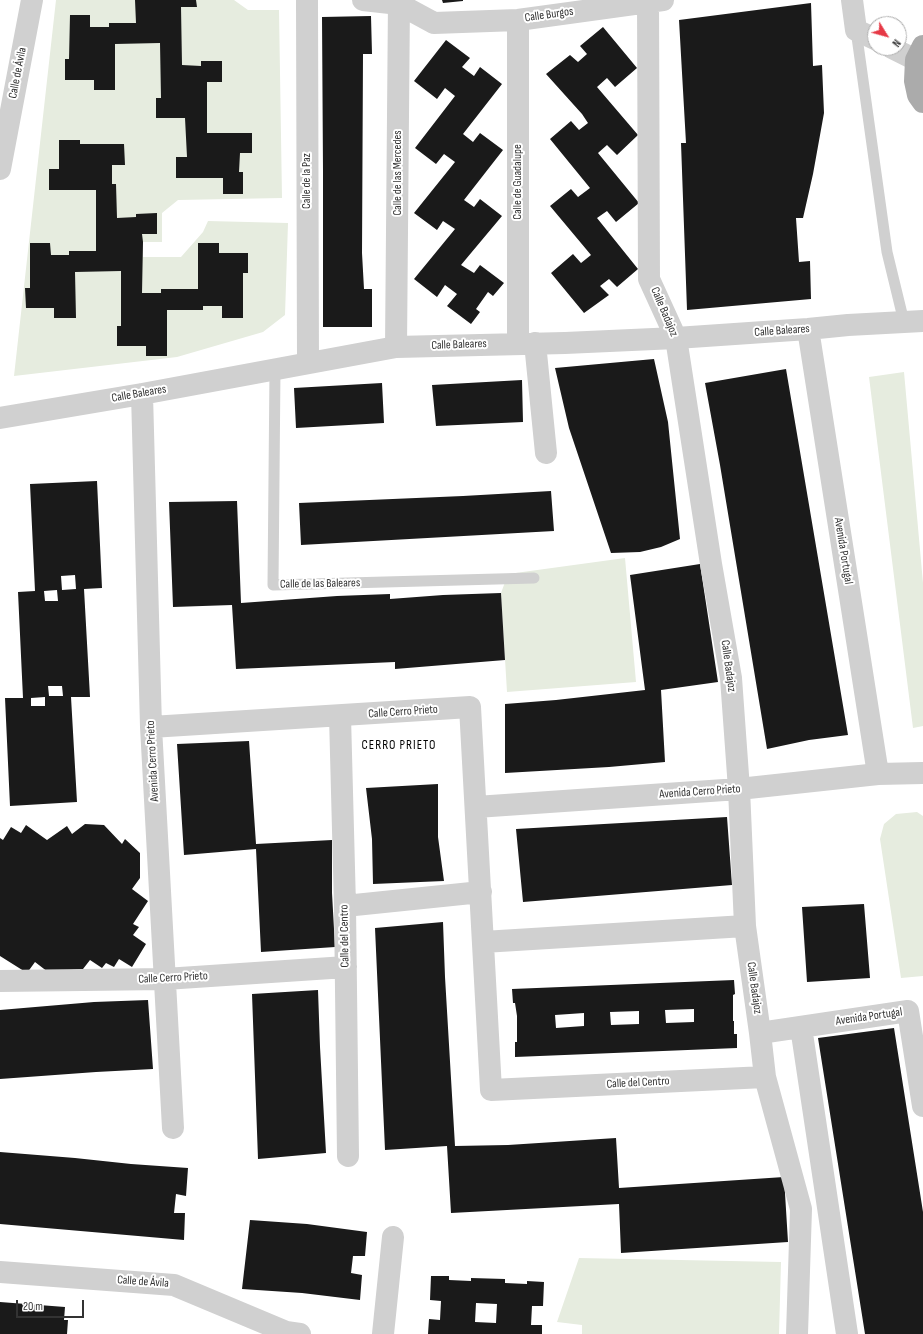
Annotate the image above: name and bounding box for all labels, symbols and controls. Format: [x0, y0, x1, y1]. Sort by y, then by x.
street label: Calle Burgos [524, 4, 574, 26]
north arrow [867, 16, 907, 56]
text: N [889, 37, 903, 49]
street label: Calle de Ávila [6, 46, 30, 100]
street label: Calle de las Mercedes [391, 130, 405, 216]
street label: Calle de Guadalupe [511, 144, 525, 220]
street label: Calle de la Paz [300, 153, 314, 209]
street label: Calle Badajoz [647, 285, 681, 339]
street label: Calle Baleares [754, 322, 810, 340]
street label: Calle Baleares [431, 337, 487, 353]
street label: Calle Baleares [110, 382, 168, 406]
street label: Avenida Portugal [831, 517, 855, 585]
street label: Calle de las Baleares [280, 576, 360, 592]
street label: Calle Badajoz [717, 639, 739, 693]
street label: Calle Cerro Prieto [368, 702, 438, 722]
street label: Avenida Cerro Prieto [144, 720, 162, 802]
district label: CERRO PRIETO [362, 738, 436, 754]
street label: Avenida Cerro Prieto [659, 782, 741, 802]
street label: Calle del Centro [337, 904, 353, 968]
street label: Calle Badajoz [743, 961, 765, 1015]
street label: Calle Cerro Prieto [138, 969, 208, 987]
street label: Avenida Portugal [835, 1005, 903, 1029]
street label: Calle del Centro [606, 1074, 670, 1092]
street label: Calle de Ávila [117, 1273, 169, 1291]
scale bar [18, 1292, 86, 1318]
text: 20 m [23, 1299, 43, 1314]

